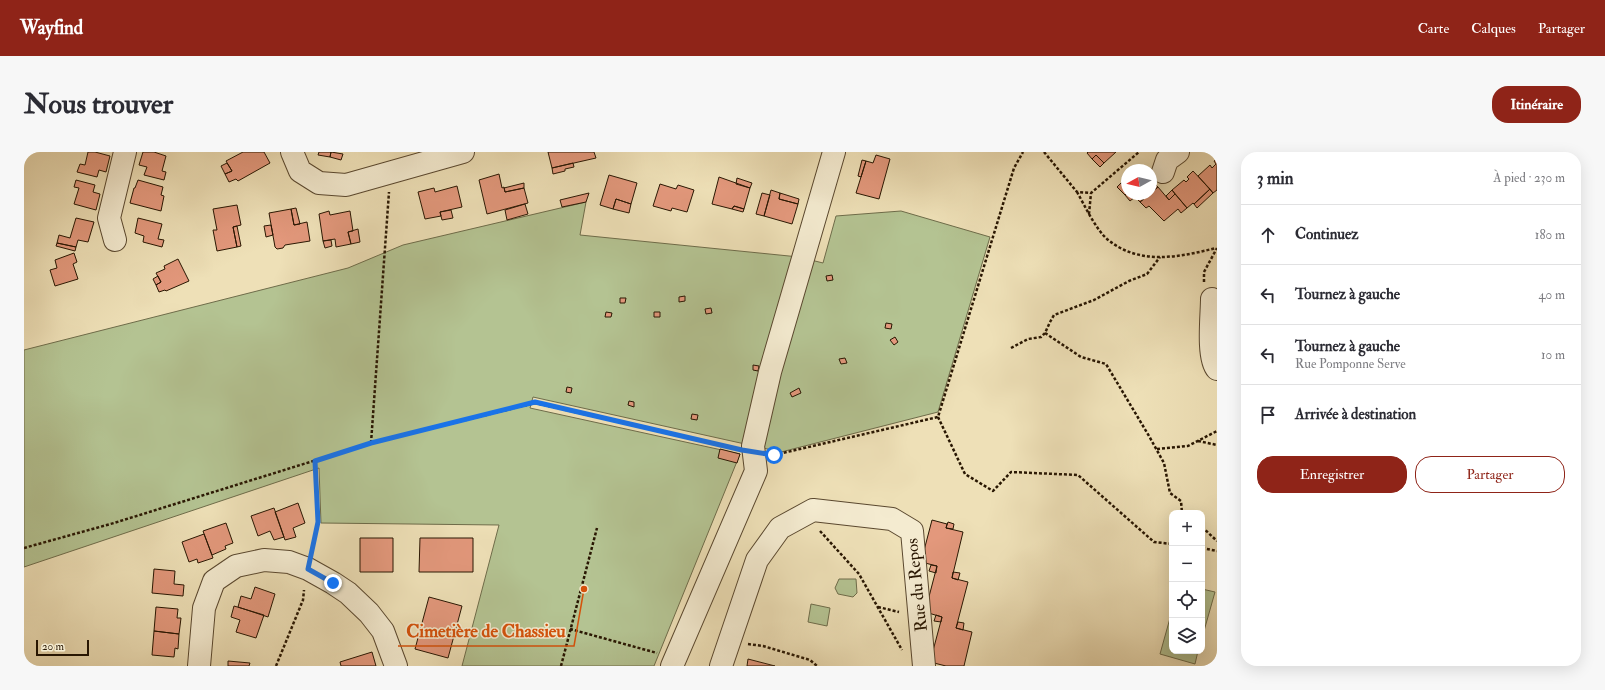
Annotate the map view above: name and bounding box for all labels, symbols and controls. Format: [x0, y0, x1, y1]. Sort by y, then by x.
text: Wayfind [20, 16, 83, 40]
text: Carte [1418, 20, 1449, 37]
text: Calques [1471, 20, 1516, 37]
text: Partager [1538, 20, 1585, 37]
button: Itinéraire [1492, 86, 1581, 123]
text: Nous trouver [24, 87, 173, 122]
north arrow [1121, 164, 1157, 200]
text: 3 min [1257, 168, 1294, 189]
text: À pied · 230 m [1493, 170, 1565, 186]
icon: ahead [1257, 224, 1279, 246]
text: Continuez [1295, 225, 1359, 244]
text: 180 m [1535, 227, 1565, 243]
icon: left [1257, 284, 1279, 306]
text: Tournez à gauche [1295, 285, 1400, 304]
text: 40 m [1539, 287, 1565, 303]
text: Tournez à gauche [1295, 337, 1400, 356]
icon: left [1257, 344, 1279, 366]
text: 10 m [1541, 347, 1565, 363]
text: Rue Pomponne Serve [1295, 356, 1406, 372]
icon: arrive [1257, 404, 1279, 426]
text: Arrivée à destination [1295, 405, 1416, 424]
route start [765, 446, 783, 464]
button: Enregistrer [1257, 456, 1407, 493]
button: Partager [1415, 456, 1565, 493]
map controls [1169, 510, 1205, 654]
button: + [1169, 510, 1205, 546]
street label: Rue du Repos [901, 537, 933, 633]
button: − [1169, 546, 1205, 582]
route end [324, 574, 342, 592]
button: locate [1169, 582, 1205, 618]
callout: Cimetière de Chassieu [398, 616, 574, 646]
button: layers [1169, 618, 1205, 654]
text: Cimetière de Chassieu [406, 620, 566, 643]
scale bar [36, 638, 89, 657]
text: 20 m [42, 640, 64, 653]

